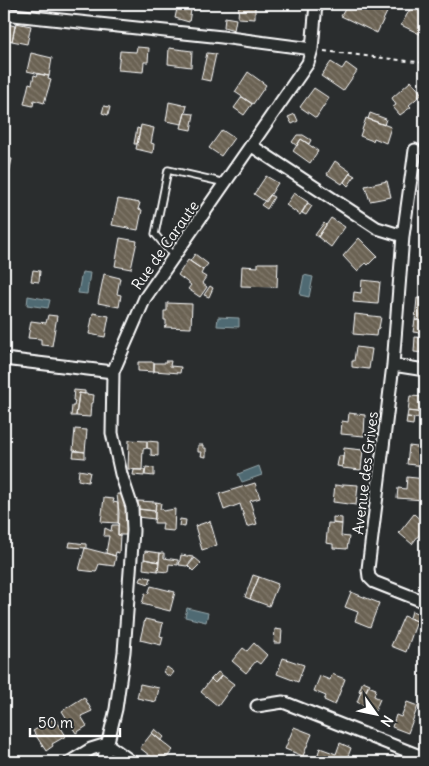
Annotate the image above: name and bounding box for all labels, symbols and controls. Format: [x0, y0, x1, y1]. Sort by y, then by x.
street label: Rue de Caraute [127, 197, 203, 293]
street label: Avenue des Grives [348, 410, 382, 535]
north arrow [352, 688, 402, 738]
scale bar [30, 706, 120, 738]
text: N [377, 712, 397, 730]
text: 50 m [38, 713, 73, 732]

